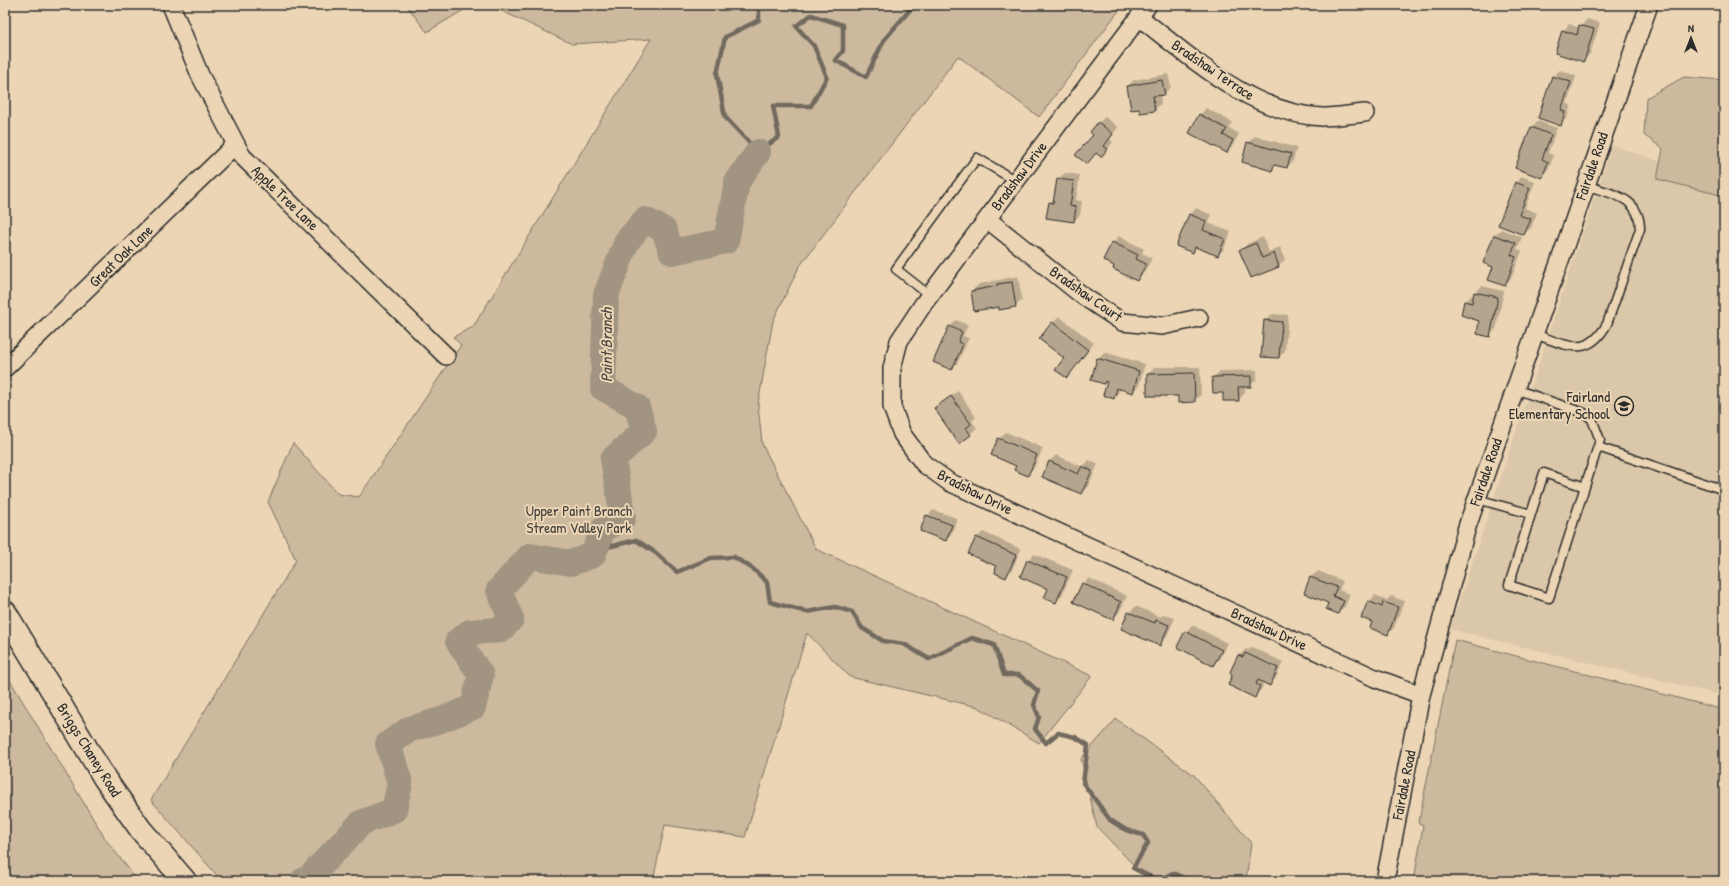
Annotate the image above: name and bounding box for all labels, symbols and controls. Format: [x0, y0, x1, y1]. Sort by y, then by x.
north arrow [1671, 18, 1711, 58]
text: N [1688, 21, 1694, 35]
street label: Bradshaw Terrace [1168, 34, 1259, 105]
street label: Fairdale Road [1570, 129, 1613, 203]
street label: Bradshaw Drive [986, 137, 1052, 215]
street label: Apple Tree Lane [247, 160, 324, 235]
street label: Great Oak Lane [84, 220, 157, 292]
street label: Bradshaw Court [1046, 261, 1128, 327]
water label: Paint Branch [595, 306, 617, 382]
place label: Fairland Elementary School [1509, 386, 1610, 424]
school or university icon: Fairland Elementary School [1613, 395, 1635, 417]
street label: Fairdale Road [1464, 435, 1507, 509]
street label: Bradshaw Drive [934, 464, 1016, 519]
park label: Upper Paint Branch Stream Valley Park [526, 500, 632, 538]
street label: Bradshaw Drive [1228, 602, 1311, 655]
street label: Briggs Chaney Road [52, 699, 127, 801]
street label: Fairdale Road [1386, 748, 1421, 822]

